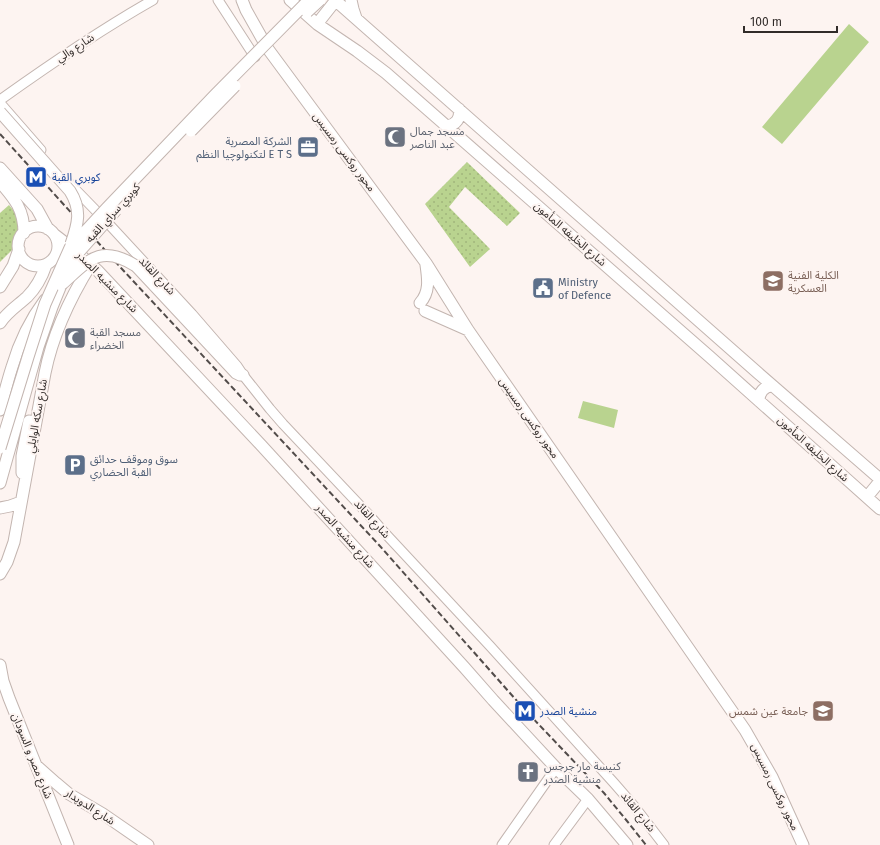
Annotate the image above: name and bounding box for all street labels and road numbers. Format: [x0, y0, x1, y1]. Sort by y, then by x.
street label: شارع والي [53, 31, 98, 67]
street label: محور روكسى رمسيس [310, 110, 378, 194]
street label: كوبري سراي القبه [83, 180, 145, 247]
street label: شارع الخليفه المأمون [531, 199, 609, 270]
street label: شارع منشيه الصدر [72, 248, 141, 316]
street label: شارع القائد [135, 254, 178, 299]
street label: محور روكسى رمسيس [496, 375, 562, 461]
street label: شارع سكه الوايلي [24, 378, 52, 454]
street label: شارع الخليفه المأمون [774, 413, 852, 485]
street label: شارع القائد [351, 497, 393, 542]
street label: شارع منشيه الصدر [312, 501, 377, 572]
street label: شارع مصر و السودان [8, 711, 55, 801]
street label: محور روكسى رمسيس [748, 741, 802, 833]
street label: شارع الدويدار [61, 786, 118, 829]
street label: شارع القائد [617, 790, 658, 835]

